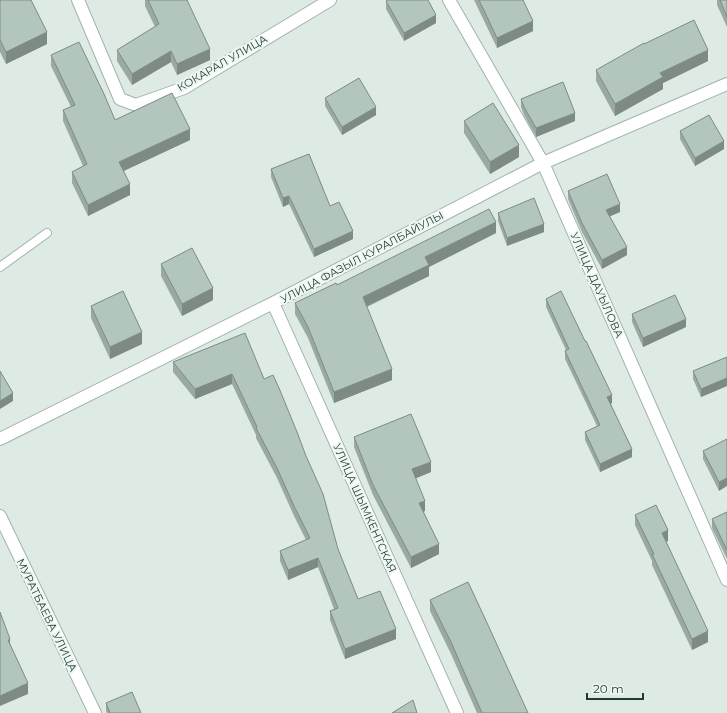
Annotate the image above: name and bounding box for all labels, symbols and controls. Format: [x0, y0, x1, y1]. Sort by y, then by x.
street label: КОКАРАЛ УЛИЦА [175, 31, 270, 94]
street label: УЛИЦА ФАЗЫЛ КУРАЛБАЙУЛЫ [278, 208, 446, 306]
street label: УЛИЦА ДАУЫЛОВА [567, 230, 627, 341]
street label: УЛИЦА ШЫМКЕНТСКАЯ [330, 441, 400, 575]
street label: МУРАТБАЕВА УЛИЦА [13, 556, 81, 675]
scale bar [587, 675, 643, 701]
text: 20 m [593, 681, 624, 696]

